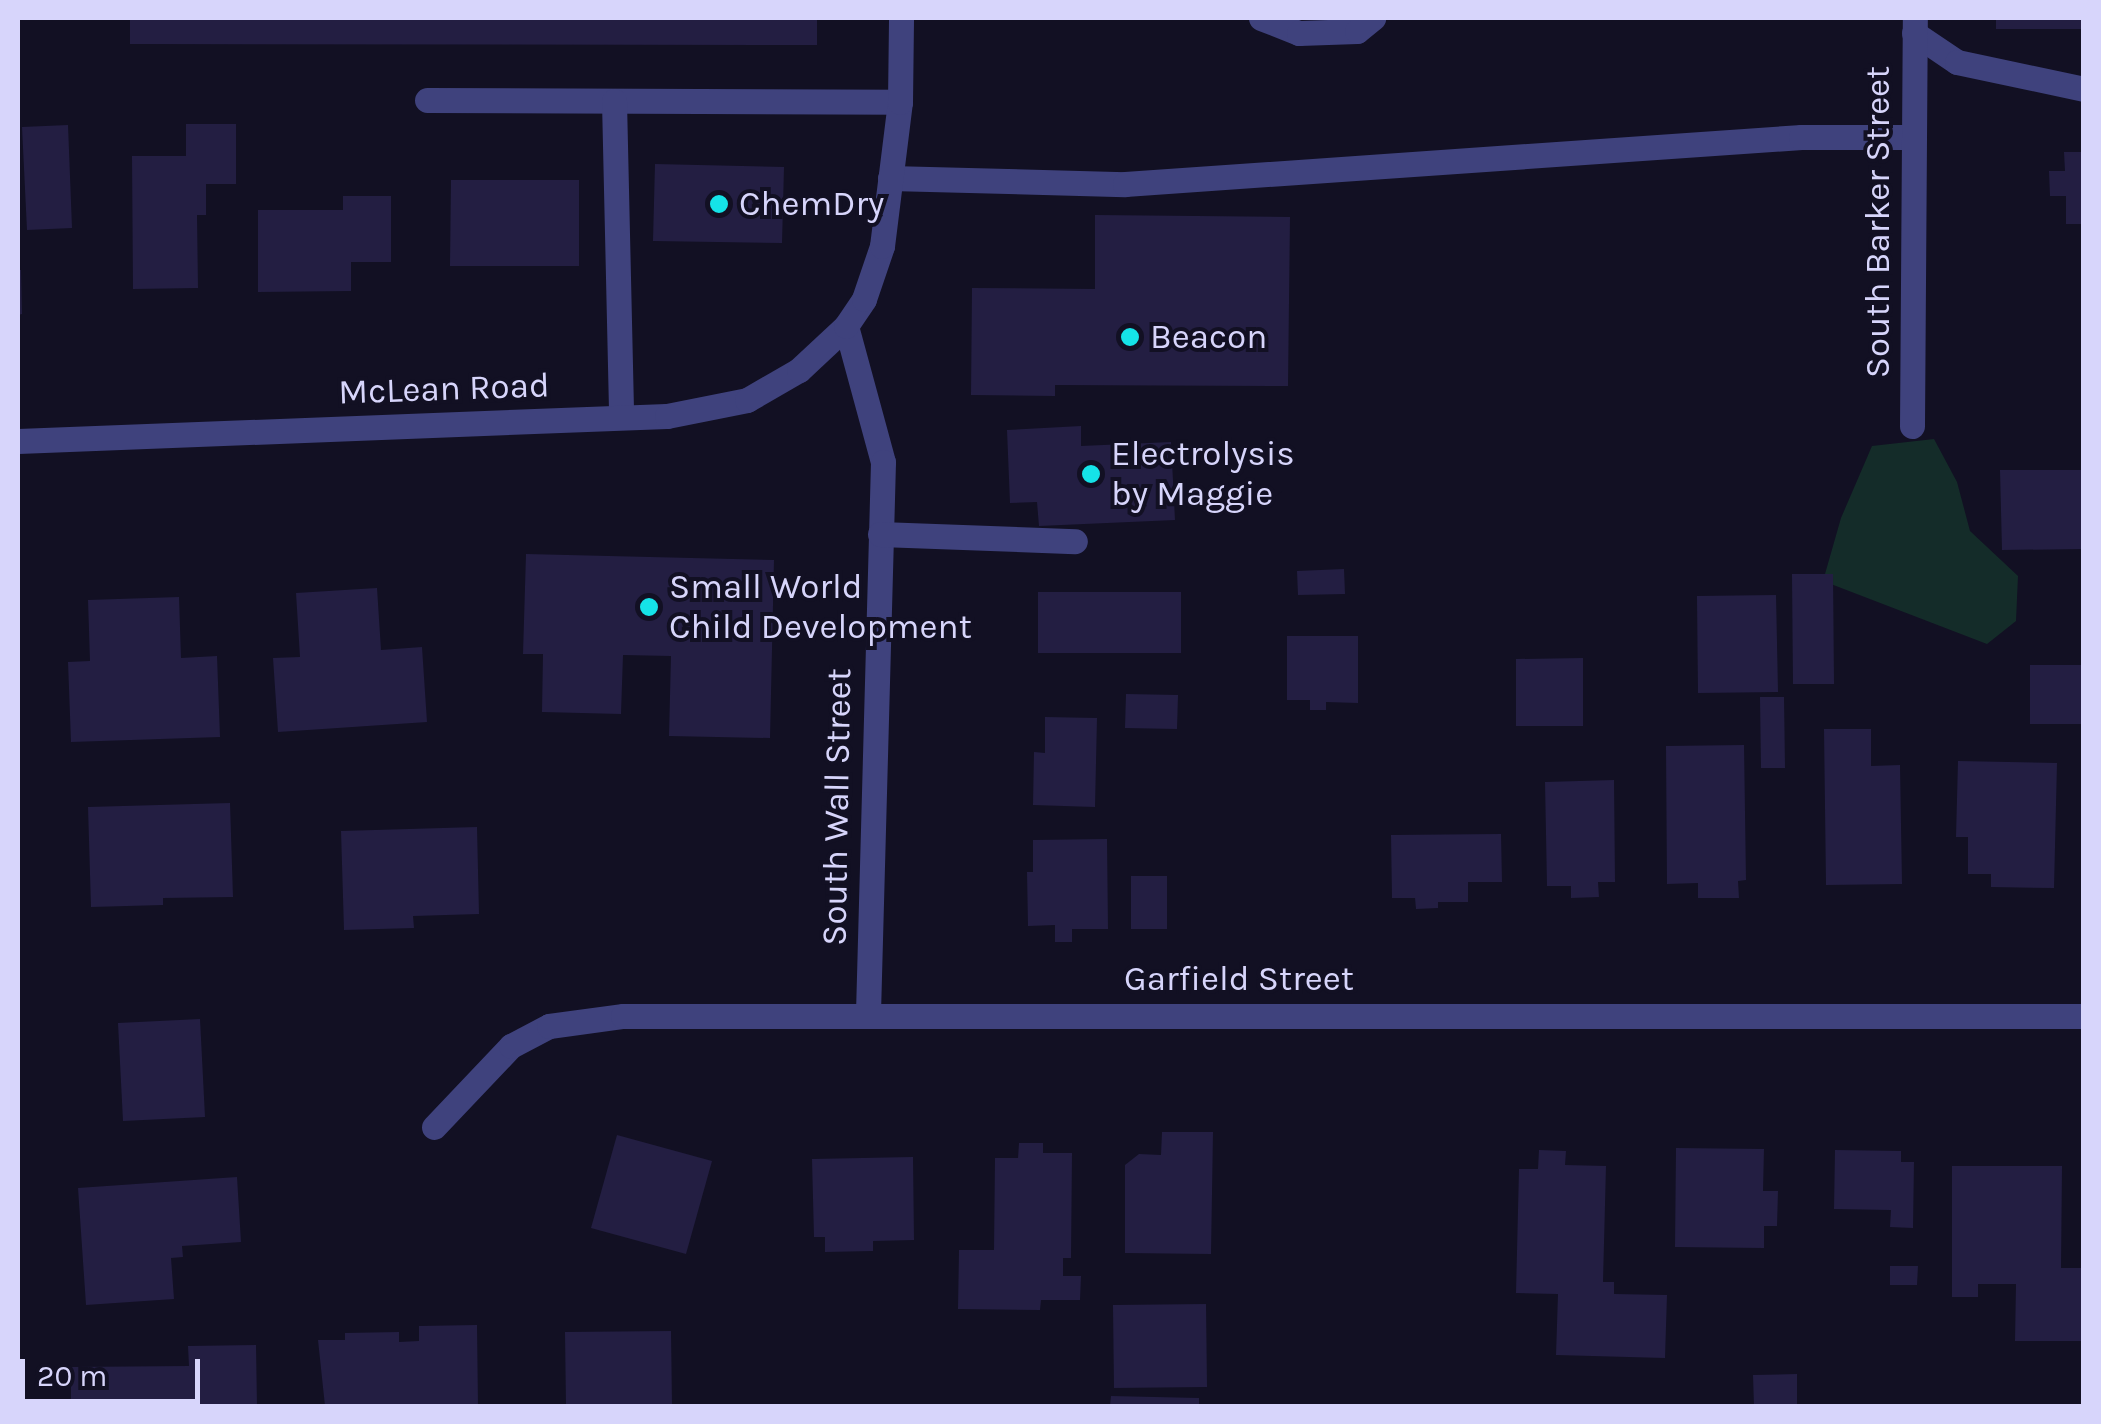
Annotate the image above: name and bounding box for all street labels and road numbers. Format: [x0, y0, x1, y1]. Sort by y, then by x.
street label: South Barker Street [1857, 66, 1899, 378]
street label: McLean Road [338, 364, 550, 414]
street label: South Wall Street [814, 668, 860, 946]
street label: Garfield Street [1124, 958, 1354, 1000]

